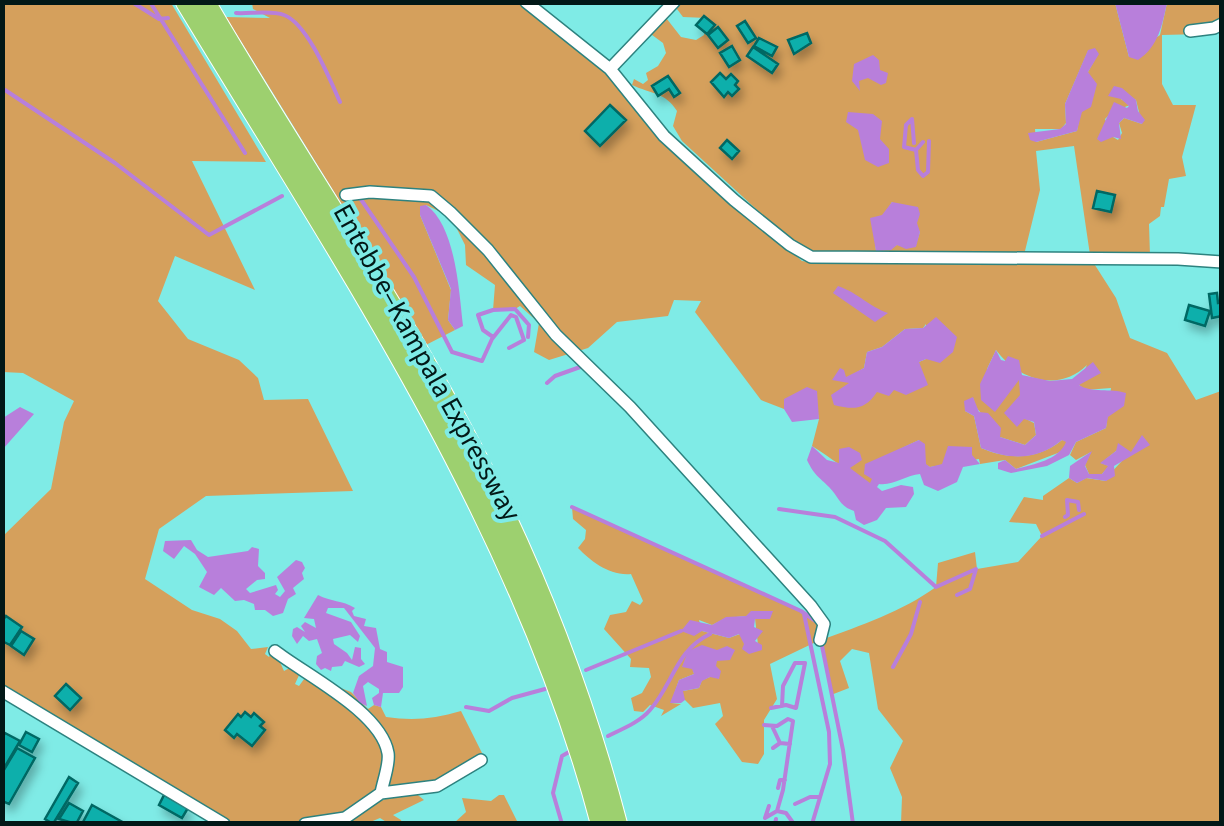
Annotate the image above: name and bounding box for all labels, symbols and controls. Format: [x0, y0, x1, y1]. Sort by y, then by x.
street label: Entebbe–Kampala Expressway [323, 197, 531, 528]

